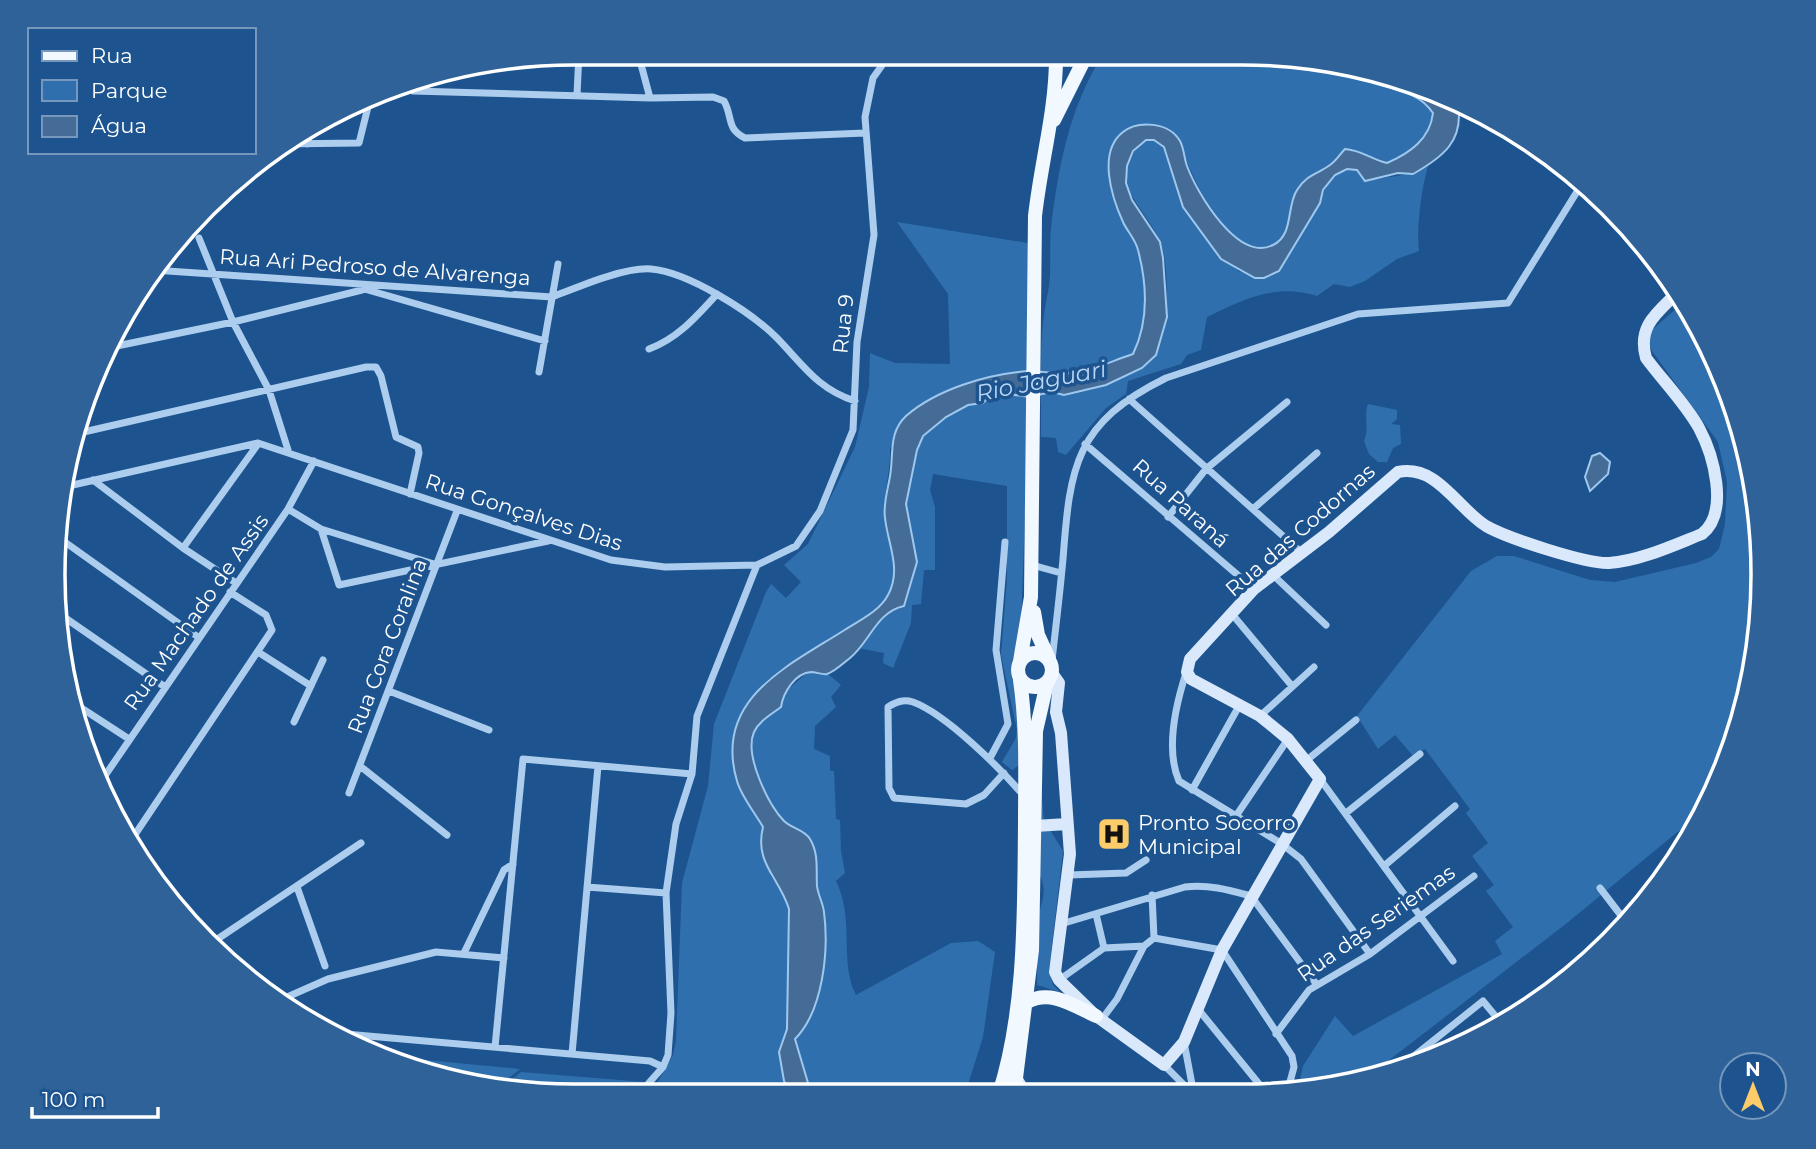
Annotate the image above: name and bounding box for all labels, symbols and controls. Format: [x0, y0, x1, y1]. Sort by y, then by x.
legend [28, 28, 256, 154]
text: Rua [91, 43, 133, 68]
text: Parque [91, 78, 167, 103]
text: Água [91, 113, 147, 138]
street label: Rua Ari Pedroso de Alvarenga [219, 244, 531, 290]
street label: Rua 9 [827, 293, 859, 355]
water label: Rio Jaguari [973, 354, 1109, 407]
street label: Rua Paraná [1128, 453, 1234, 553]
street label: Rua das Codornas [1220, 458, 1380, 602]
street label: Rua Gonçalves Dias [422, 468, 626, 556]
street label: Rua Machado de Assis [118, 509, 274, 715]
street label: Rua Cora Coralina [342, 555, 432, 737]
place label: Pronto Socorro Municipal [1138, 810, 1295, 859]
hospital icon: Pronto Socorro Municipal [1095, 815, 1133, 853]
street label: Rua das Seriemas [1292, 859, 1460, 987]
north arrow [1718, 1051, 1788, 1121]
text: N [1745, 1058, 1761, 1081]
scale bar [32, 1076, 158, 1120]
text: 100 m [42, 1087, 105, 1112]

